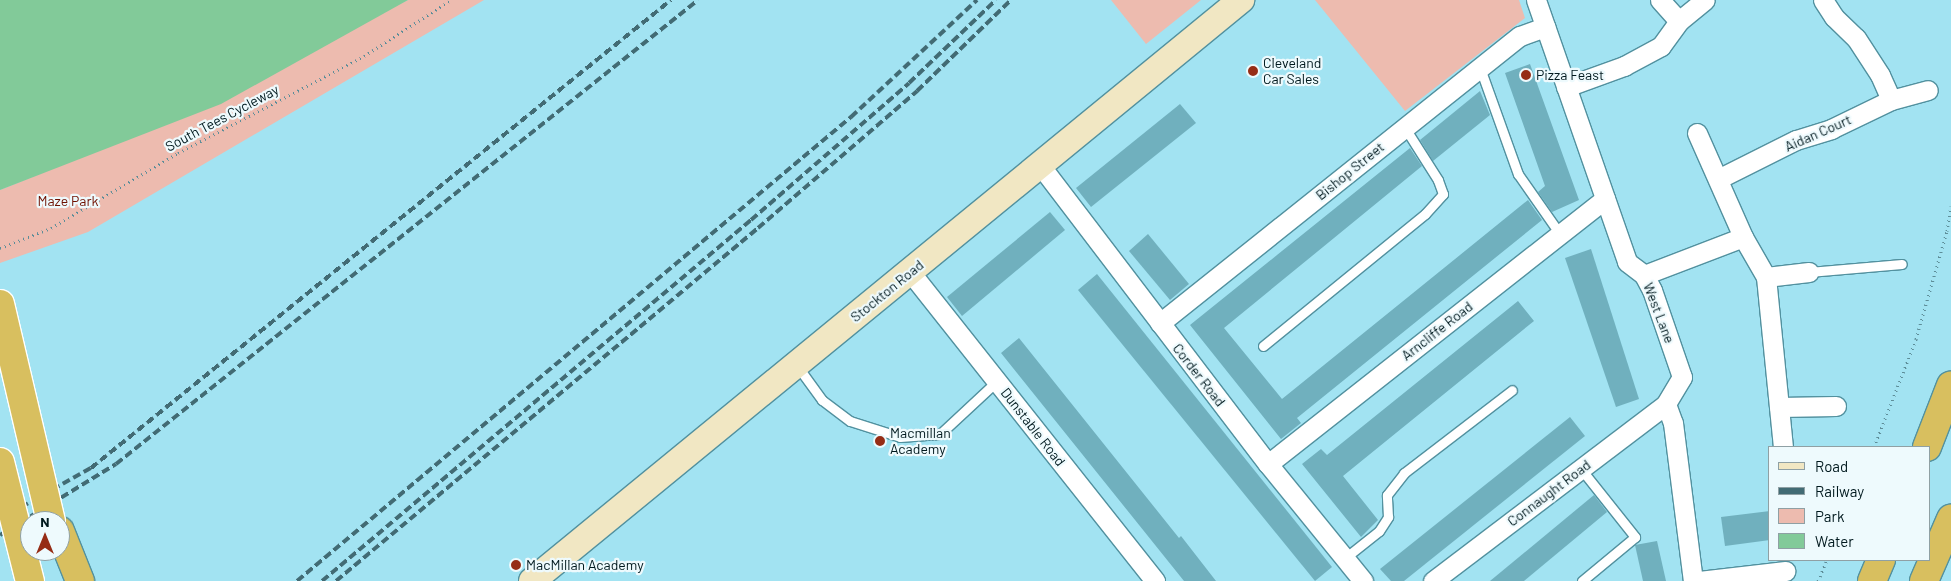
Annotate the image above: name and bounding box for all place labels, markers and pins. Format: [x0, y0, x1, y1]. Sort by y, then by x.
place label: Cleveland Car Sales [1263, 55, 1321, 88]
marker: Cleveland Car Sales [1247, 65, 1259, 77]
place label: Pizza Feast [1536, 67, 1604, 83]
marker: Pizza Feast [1520, 69, 1532, 81]
place label: Macmillan Academy [890, 425, 951, 458]
marker: Macmillan Academy [874, 435, 886, 447]
place label: MacMillan Academy [526, 557, 644, 573]
marker: MacMillan Academy [510, 559, 522, 571]

